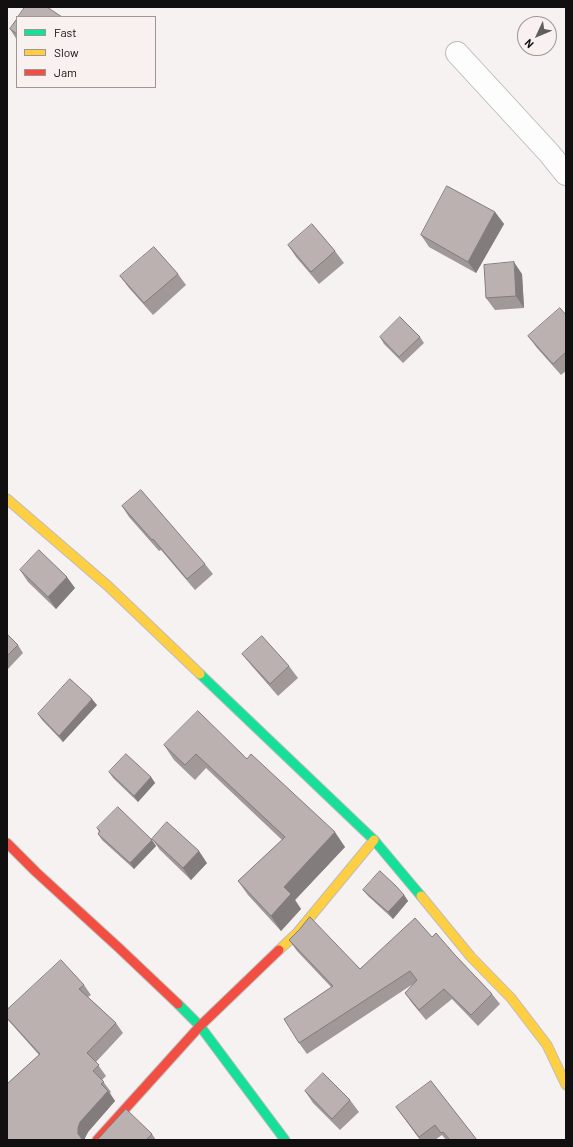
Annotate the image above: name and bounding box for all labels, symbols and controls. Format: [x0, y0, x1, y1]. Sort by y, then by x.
legend [16, 16, 156, 88]
north arrow [517, 16, 557, 56]
text: Fast [54, 25, 77, 39]
text: N [522, 37, 536, 51]
text: Slow [54, 45, 79, 59]
text: Jam [54, 65, 77, 79]

